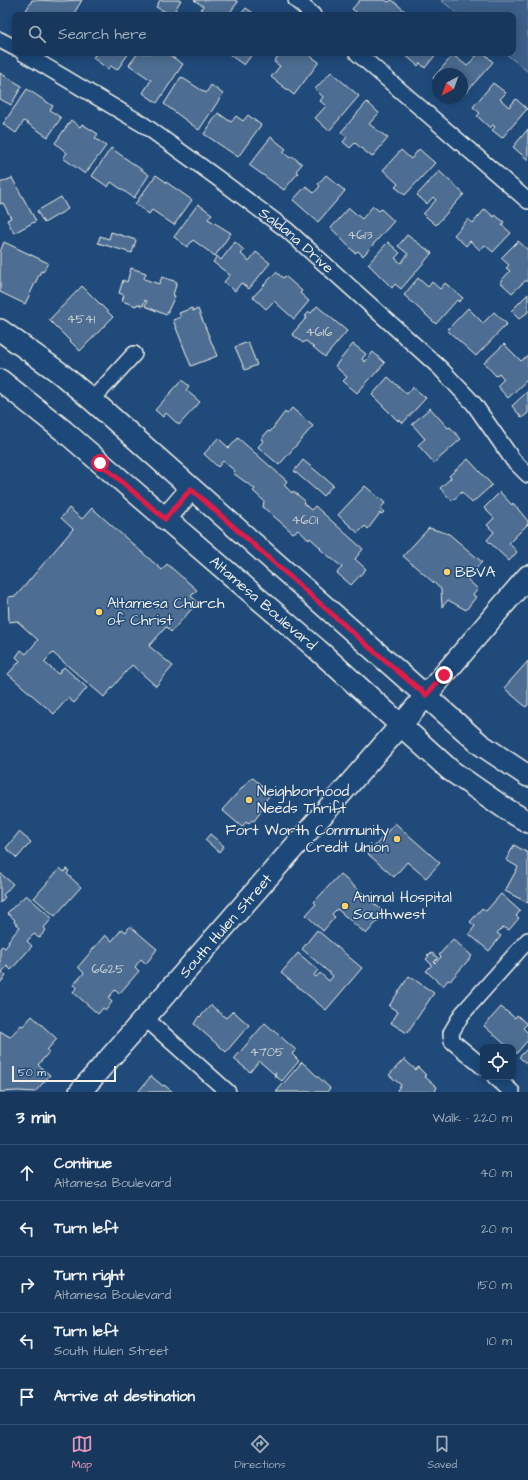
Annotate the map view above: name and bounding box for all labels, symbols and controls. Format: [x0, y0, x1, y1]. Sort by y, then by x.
search box [12, 12, 516, 56]
icon: search [26, 23, 48, 45]
text: Search here [58, 24, 147, 45]
north arrow [432, 68, 468, 104]
street label: Saldana Drive [255, 202, 339, 278]
house number: 4613 [347, 226, 373, 244]
house number: 4541 [67, 310, 96, 328]
house number: 4616 [306, 323, 332, 341]
route start [91, 454, 109, 472]
house number: 4601 [292, 511, 319, 529]
street label: Altamesa Boulevard [205, 551, 322, 655]
place label: BBVA [455, 562, 496, 583]
marker: BBVA [442, 567, 452, 577]
place label: Altamesa Church of Christ [107, 593, 225, 631]
marker: Altamesa Church of Christ [94, 607, 104, 617]
route end [435, 666, 453, 684]
place label: Neighborhood Needs Thrift [257, 781, 349, 819]
marker: Neighborhood Needs Thrift [244, 795, 254, 805]
place label: Fort Worth Community Credit Union [225, 820, 389, 858]
marker: Fort Worth Community Credit Union [392, 834, 402, 844]
street label: South Hulen Street [174, 869, 277, 982]
place label: Animal Hospital Southwest [353, 887, 452, 925]
marker: Animal Hospital Southwest [340, 901, 350, 911]
house number: 6625 [92, 960, 124, 978]
house number: 4705 [250, 1043, 284, 1061]
map controls [480, 1044, 516, 1080]
button: locate [480, 1044, 516, 1080]
scale bar [12, 1064, 116, 1083]
text: 50 m [18, 1065, 46, 1080]
text: 3 min [16, 1106, 56, 1130]
text: Walk · 220 m [432, 1109, 512, 1127]
text: Continue [54, 1153, 112, 1174]
icon: ahead [16, 1162, 38, 1184]
text: 40 m [480, 1164, 512, 1182]
text: Altamesa Boulevard [54, 1174, 171, 1192]
icon: left [16, 1218, 38, 1240]
text: Turn left [54, 1218, 118, 1239]
text: 20 m [481, 1220, 512, 1238]
text: Turn right [54, 1265, 125, 1286]
icon: right [16, 1274, 38, 1296]
text: 150 m [478, 1276, 512, 1294]
text: Altamesa Boulevard [54, 1286, 171, 1304]
text: Turn left [54, 1321, 118, 1342]
icon: left [16, 1330, 38, 1352]
text: 10 m [487, 1332, 512, 1350]
text: South Hulen Street [54, 1342, 169, 1360]
icon: arrive [16, 1386, 38, 1408]
text: Arrive at destination [54, 1386, 195, 1407]
tab: Map [71, 1433, 93, 1472]
tab: Directions [234, 1433, 286, 1472]
tab: Saved [427, 1433, 457, 1472]

